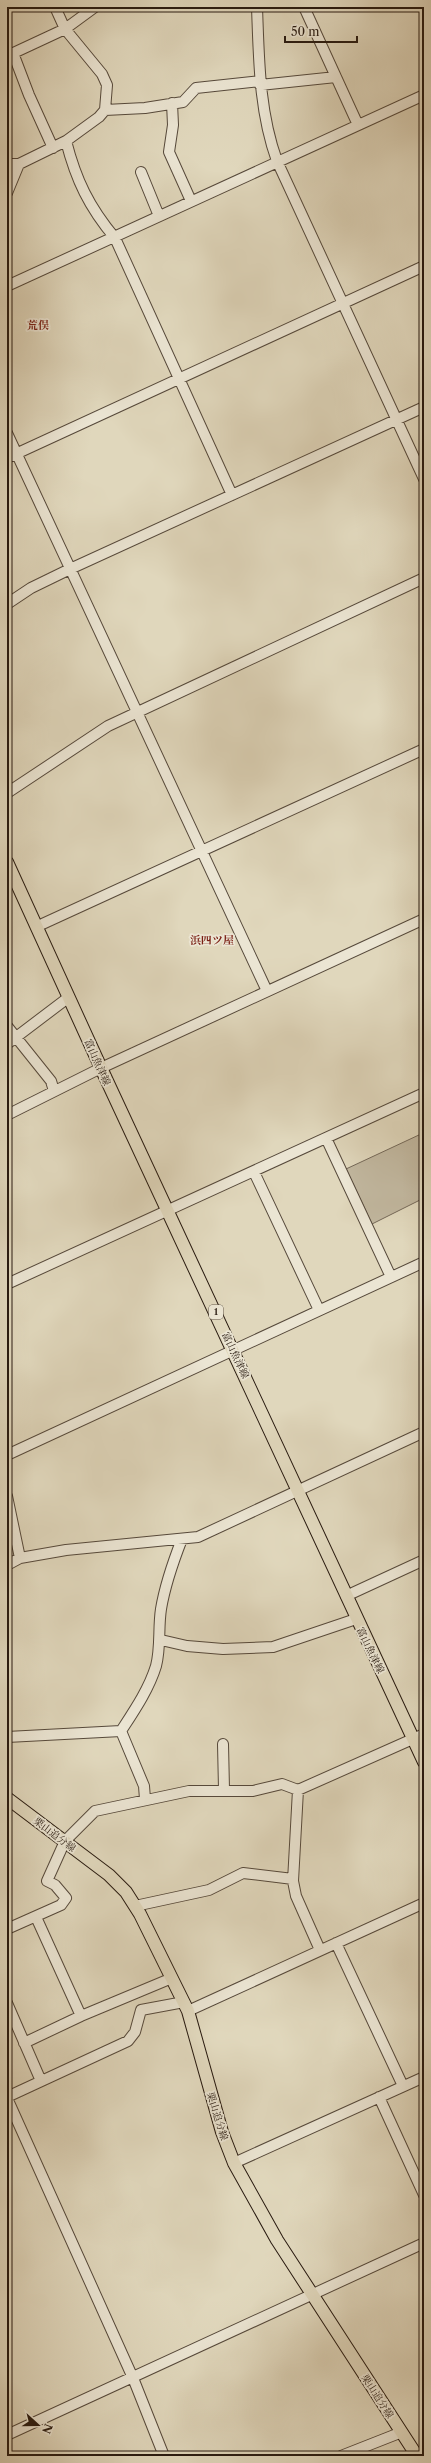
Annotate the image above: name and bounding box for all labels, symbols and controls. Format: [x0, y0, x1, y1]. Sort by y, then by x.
scale bar [285, 18, 357, 44]
text: 50 m [291, 24, 320, 39]
district label: 荒俣 [27, 318, 49, 332]
district label: 浜四ツ屋 [190, 933, 234, 947]
street label: 富山魚津線 [81, 1037, 114, 1088]
road number: 1 [209, 1305, 223, 1319]
street label: 富山魚津線 [219, 1330, 252, 1381]
street label: 富山魚津線 [354, 1625, 387, 1676]
street label: 栗山追分線 [31, 1814, 79, 1855]
street label: 栗山追分線 [204, 2090, 231, 2142]
street label: 栗山追分線 [359, 2372, 397, 2421]
north arrow [18, 2405, 58, 2445]
text: N [39, 2422, 56, 2436]

